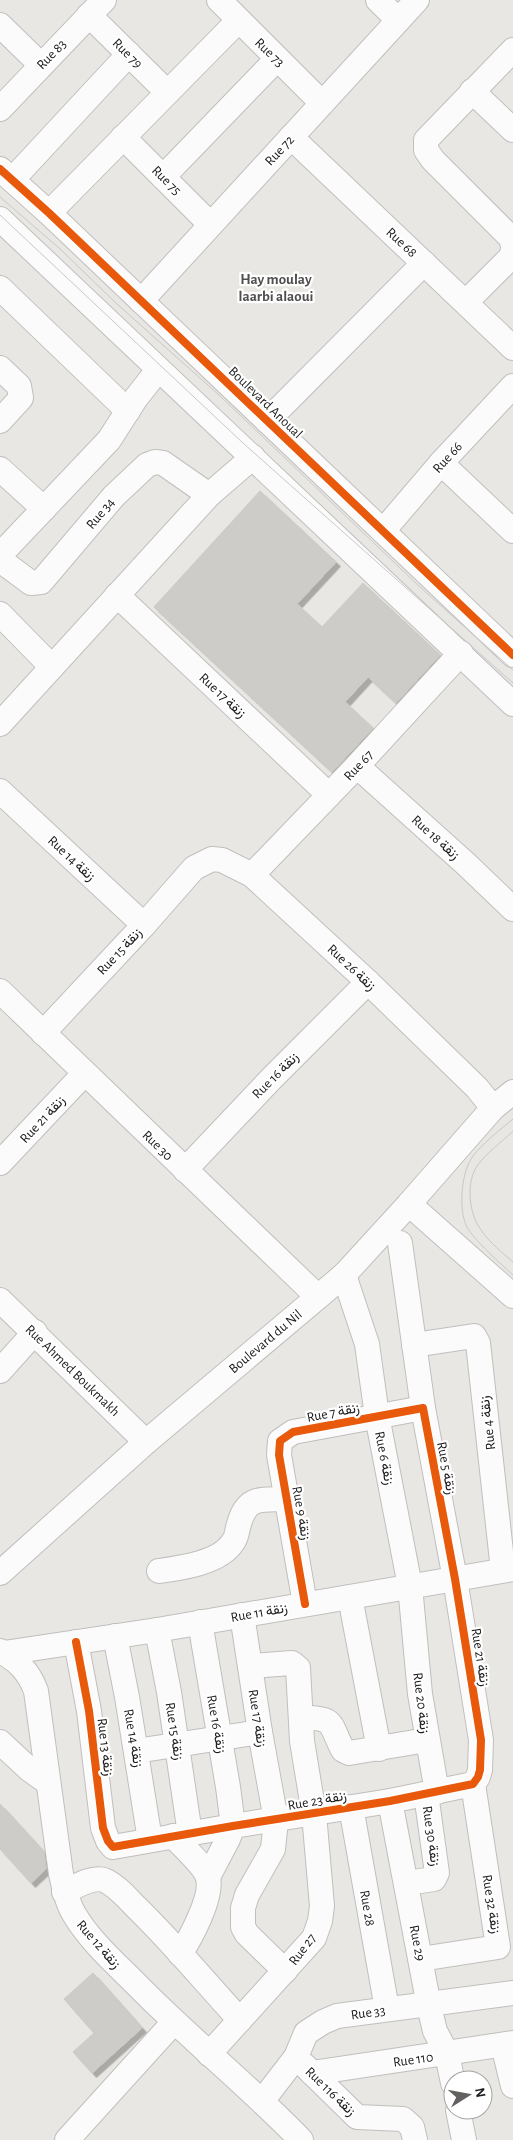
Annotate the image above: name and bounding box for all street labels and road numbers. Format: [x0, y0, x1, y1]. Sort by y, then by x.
street label: Rue 79 [110, 36, 145, 71]
street label: Rue 73 [252, 36, 287, 70]
street label: Rue 83 [34, 37, 69, 72]
street label: Rue 72 [262, 133, 297, 168]
street label: Rue 75 [149, 163, 184, 198]
street label: Rue 68 [383, 225, 419, 260]
street label: Boulevard Anoual [226, 364, 305, 441]
street label: Rue 66 [430, 439, 465, 476]
street label: Rue 34 [84, 495, 118, 532]
street label: Rue 17 زنقة [195, 671, 249, 722]
street label: Rue 67 [341, 748, 376, 784]
street label: Rue 18 زنقة [408, 813, 462, 864]
street label: Rue 14 زنقة [44, 833, 98, 885]
street label: Rue 15 زنقة [95, 925, 146, 979]
street label: Rue 26 زنقة [324, 942, 378, 994]
street label: Rue 16 زنقة [250, 1050, 302, 1102]
street label: Rue 21 زنقة [18, 1093, 69, 1147]
street label: Rue 30 [139, 1128, 175, 1163]
street label: Boulevard du Nil [226, 1307, 305, 1376]
street label: Rue Ahmed Boukmakh [23, 1322, 122, 1419]
street label: Rue 4 زنقة [478, 1395, 499, 1451]
street label: Rue 7 زنقة [306, 1401, 361, 1426]
street label: Rue 6 زنقة [371, 1430, 396, 1487]
street label: Rue 5 زنقة [433, 1441, 458, 1496]
street label: Rue 9 زنقة [288, 1485, 313, 1542]
street label: Rue 11 زنقة [230, 1601, 289, 1626]
street label: Rue 21 زنقة [467, 1627, 492, 1688]
street label: Rue 20 زنقة [409, 1672, 432, 1735]
street label: Rue 17 زنقة [245, 1688, 269, 1748]
street label: Rue 16 زنقة [203, 1694, 228, 1755]
street label: Rue 15 زنقة [162, 1701, 186, 1761]
street label: Rue 14 زنقة [120, 1708, 145, 1769]
street label: Rue 13 زنقة [94, 1717, 116, 1777]
street label: Rue 23 زنقة [286, 1789, 348, 1814]
street label: Rue 30 زنقة [419, 1805, 442, 1868]
street label: Rue 32 زنقة [478, 1873, 503, 1935]
street label: Rue 28 [357, 1889, 377, 1927]
street label: Rue 12 زنقة [73, 1918, 123, 1972]
street label: Rue 29 [407, 1924, 427, 1962]
street label: Rue 27 [286, 1931, 319, 1968]
street label: Rue 33 [350, 2004, 387, 2022]
street label: Rue 110 [392, 2050, 434, 2070]
street label: Rue 116 زنقة [302, 2064, 358, 2120]

